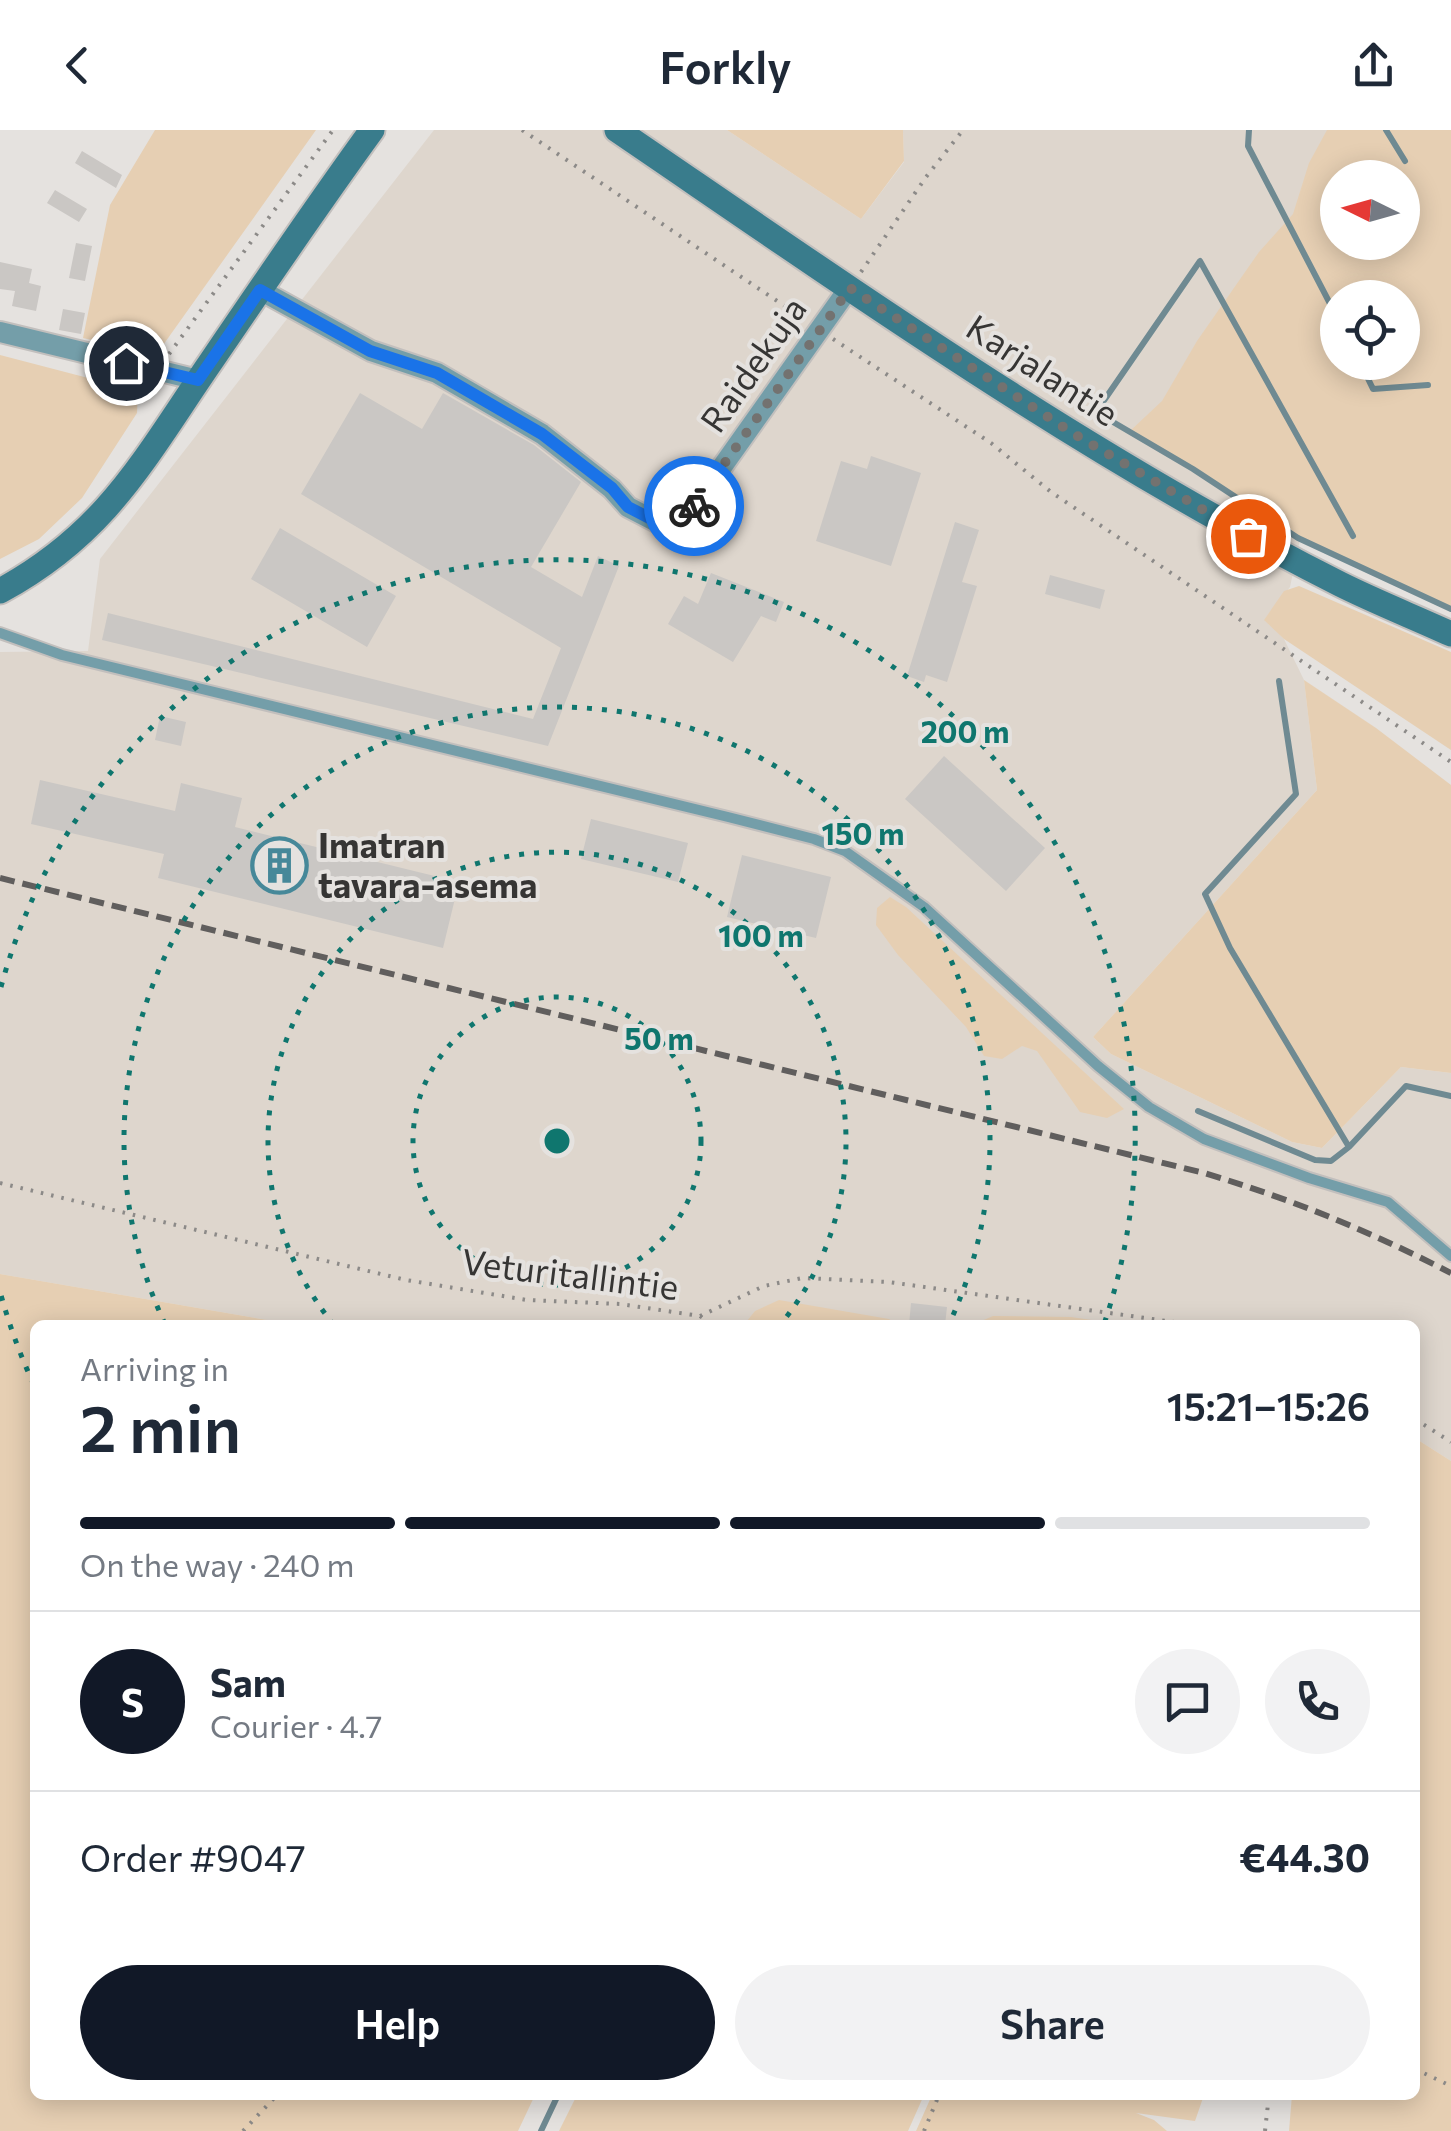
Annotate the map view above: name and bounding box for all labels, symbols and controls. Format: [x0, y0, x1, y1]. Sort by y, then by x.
icon: back [50, 38, 105, 93]
text: Forkly [659, 38, 792, 93]
icon: share [1346, 38, 1401, 93]
north arrow [1320, 160, 1420, 260]
map controls [1320, 160, 1420, 380]
button: locate [1320, 280, 1420, 380]
street label: Raidekuja [690, 288, 814, 439]
street label: Karjalantie [959, 304, 1127, 434]
pin [84, 321, 169, 406]
icon: home [99, 336, 154, 391]
courier [644, 456, 744, 556]
icon: bike [667, 479, 722, 534]
pin [1206, 494, 1291, 579]
icon: bag [1221, 509, 1276, 564]
text: 200 m [921, 712, 1009, 749]
text: 150 m [822, 814, 904, 851]
place label: Imatran tavara-asema [318, 822, 537, 905]
building icon: Imatran tavara-asema [249, 836, 309, 896]
text: 100 m [718, 916, 804, 953]
text: 50 m [624, 1019, 694, 1056]
centre of rings [539, 1123, 575, 1159]
street label: Veturitallintie [460, 1238, 681, 1307]
text: Arriving in [80, 1348, 229, 1388]
text: 15:21–15:26 [1167, 1382, 1370, 1429]
text: 2 min [80, 1386, 241, 1465]
text: On the way · 240 m [80, 1544, 354, 1584]
button: chat [1135, 1649, 1240, 1754]
button: phone [1265, 1649, 1370, 1754]
text: Sam [210, 1658, 286, 1705]
text: S [121, 1678, 144, 1725]
text: Courier · 4.7 [210, 1705, 383, 1745]
text: Order #9047 [80, 1833, 306, 1880]
text: €44.30 [1239, 1833, 1370, 1880]
button: Help [80, 1965, 715, 2080]
button: Share [735, 1965, 1370, 2080]

